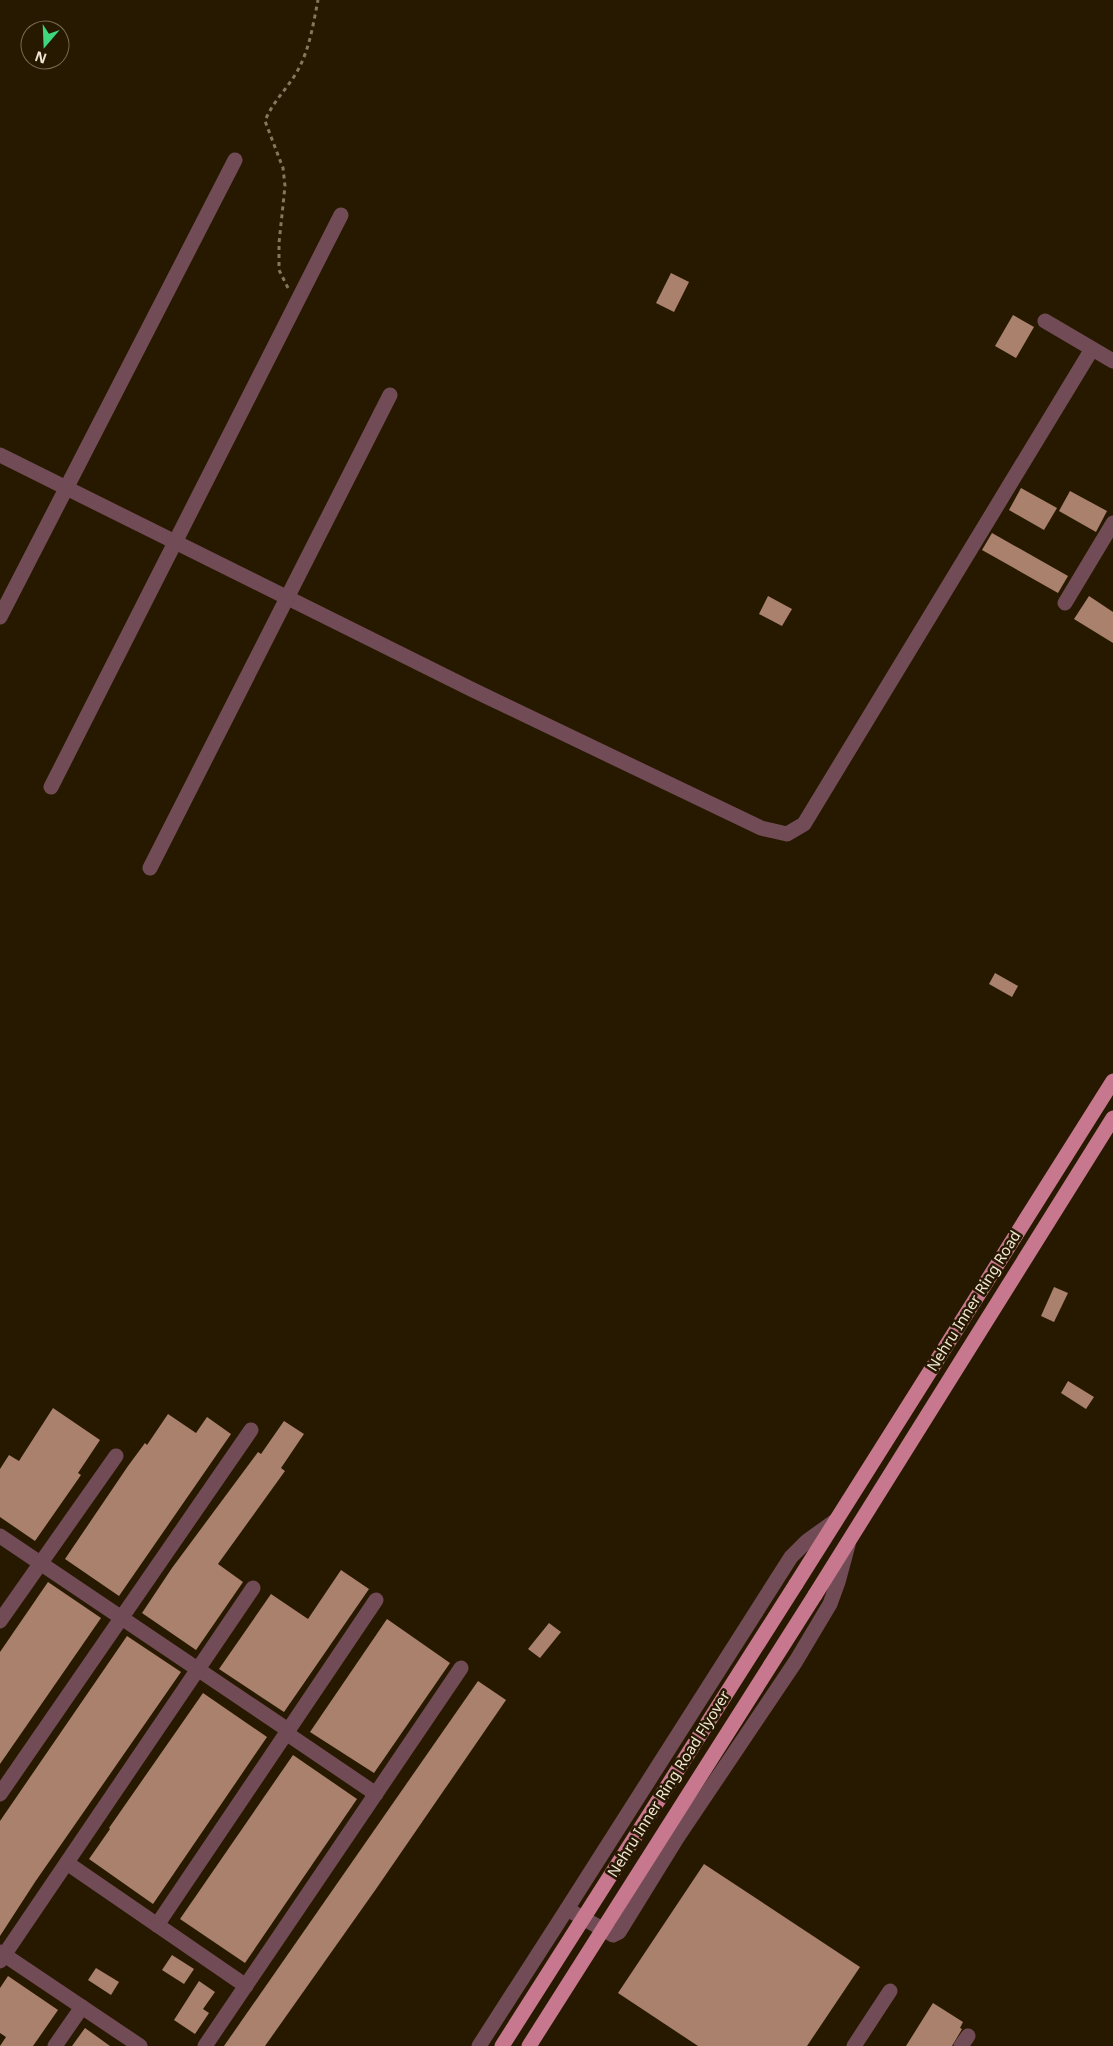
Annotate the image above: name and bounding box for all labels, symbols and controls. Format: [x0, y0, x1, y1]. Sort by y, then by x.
north arrow [20, 20, 70, 70]
text: N [32, 47, 49, 69]
street label: Nehru Inner Ring Road [922, 1226, 1025, 1375]
street label: Nehru Inner Ring Road Flyover [602, 1686, 734, 1881]

